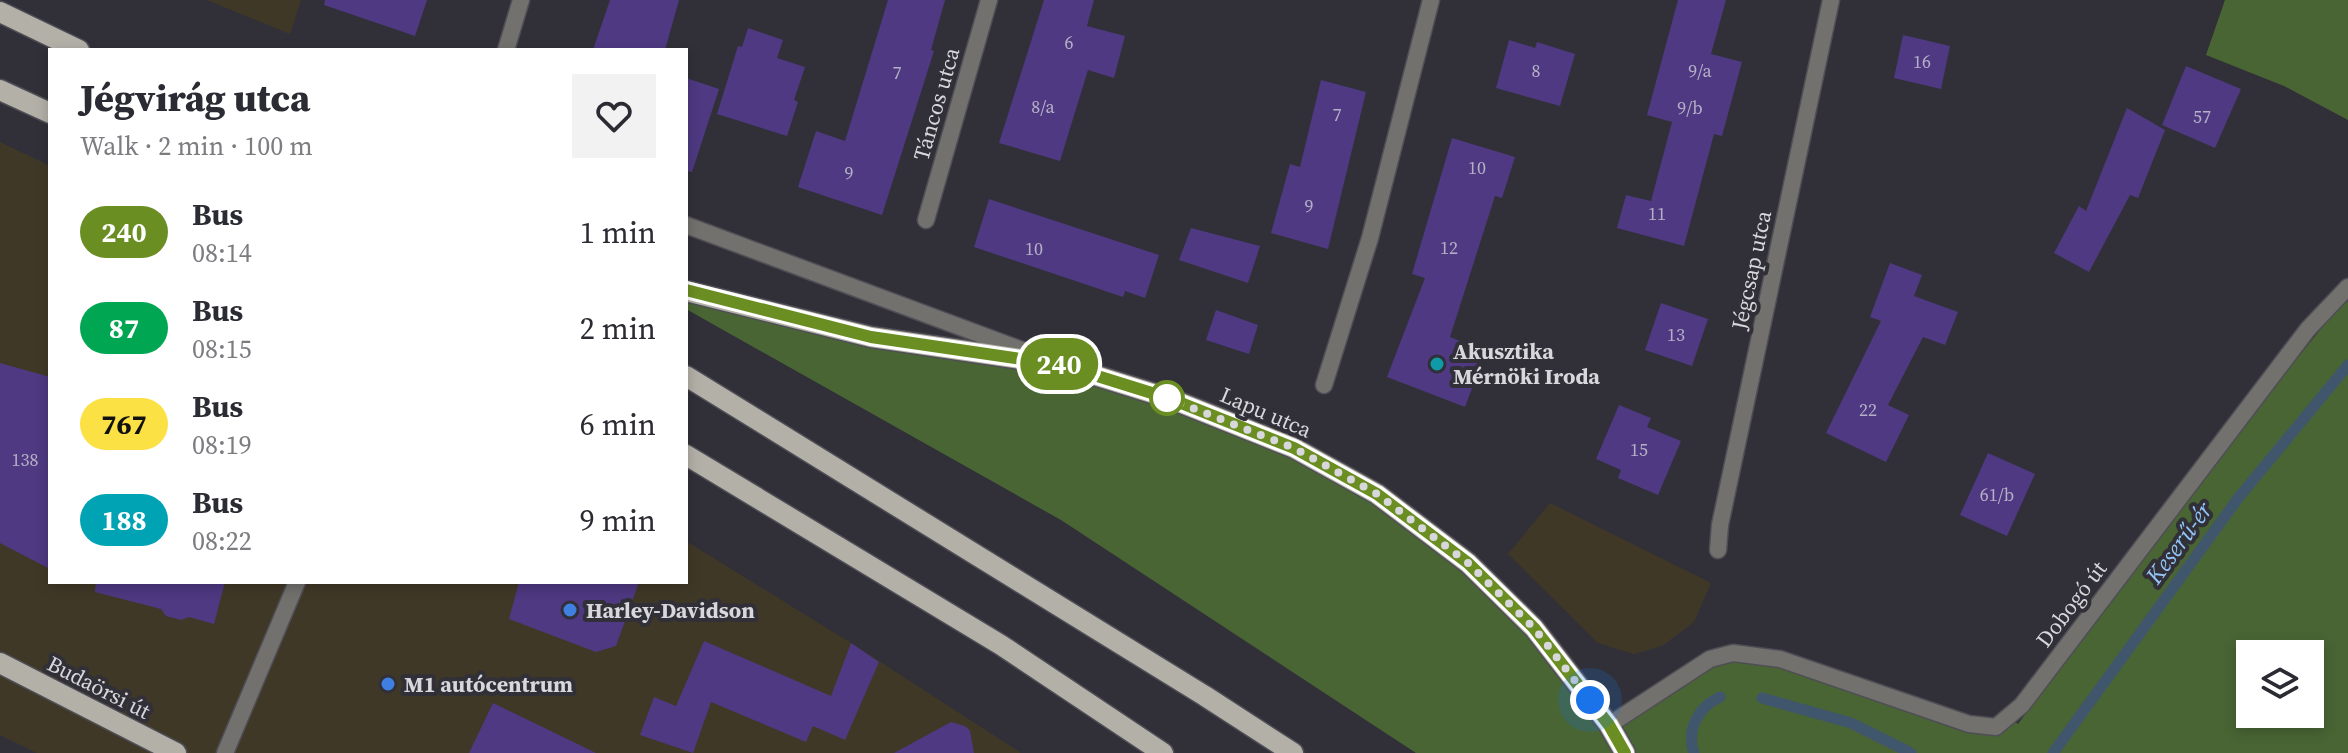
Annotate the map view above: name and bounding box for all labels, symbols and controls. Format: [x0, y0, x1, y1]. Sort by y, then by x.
house number: 6 [1065, 30, 1074, 55]
street label: Táncos utca [906, 43, 967, 164]
house number: 16 [1913, 49, 1931, 74]
house number: 8 [1532, 58, 1541, 83]
house number: 9/a [1688, 58, 1713, 83]
house number: 7 [893, 60, 902, 85]
text: Jégvirág utca [80, 72, 310, 124]
button: heart [572, 74, 656, 158]
house number: 8/a [1031, 94, 1056, 119]
house number: 9/b [1677, 95, 1703, 120]
house number: 7 [1333, 102, 1342, 127]
house number: 57 [2193, 104, 2211, 129]
text: Walk · 2 min · 100 m [80, 128, 313, 164]
house number: 10 [1468, 155, 1486, 180]
house number: 9 [845, 160, 854, 185]
house number: 9 [1305, 193, 1314, 218]
text: Bus [192, 194, 243, 235]
house number: 11 [1648, 201, 1666, 226]
street label: Jégcsap utca [1724, 207, 1778, 333]
text: 1 min [580, 212, 656, 253]
text: 240 [101, 213, 147, 251]
text: 08:14 [192, 235, 252, 271]
house number: 12 [1440, 235, 1458, 260]
house number: 10 [1025, 236, 1043, 261]
text: Bus [192, 290, 243, 331]
text: 2 min [580, 308, 656, 349]
text: 87 [109, 309, 139, 347]
house number: 13 [1667, 322, 1685, 347]
text: 08:15 [192, 331, 252, 367]
place label: Akusztika Mérnöki Iroda [1453, 336, 1600, 391]
line badge: 240 [1013, 338, 1105, 390]
text: 240 [1036, 345, 1082, 383]
marker: Akusztika Mérnöki Iroda [1428, 355, 1446, 373]
street label: Lapu utca [1216, 379, 1317, 445]
unlabelled marker [1150, 381, 1184, 415]
text: Bus [192, 386, 243, 427]
house number: 22 [1859, 397, 1877, 422]
text: 6 min [580, 404, 656, 445]
text: 767 [101, 405, 147, 443]
text: 08:19 [192, 427, 252, 463]
house number: 15 [1630, 437, 1648, 462]
house number: 138 [12, 447, 39, 472]
text: Bus [192, 482, 243, 523]
house number: 61/b [1980, 482, 2014, 507]
water label: Keserű-ér [2137, 494, 2220, 591]
text: 9 min [580, 500, 656, 541]
text: 188 [101, 501, 147, 539]
text: 08:22 [192, 523, 252, 559]
street label: Dobogó út [2029, 554, 2114, 653]
place label: Harley-Davidson [586, 595, 755, 625]
marker: Harley-Davidson [561, 601, 579, 619]
map controls [2236, 640, 2324, 728]
button: layers [2236, 640, 2324, 728]
street label: Budaörsi út [42, 648, 156, 726]
place label: M1 autócentrum [404, 669, 573, 699]
marker: M1 autócentrum [379, 675, 397, 693]
your location [1570, 680, 1610, 720]

